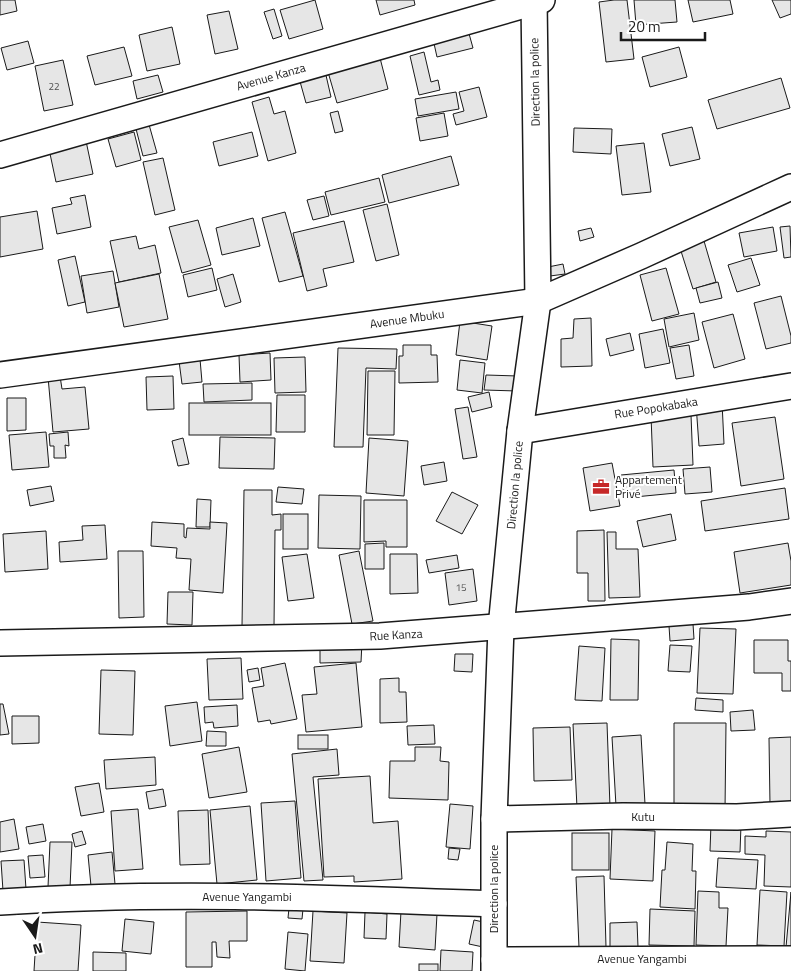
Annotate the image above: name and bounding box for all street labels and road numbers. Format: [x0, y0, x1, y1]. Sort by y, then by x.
street label: Direction la police [524, 38, 545, 127]
street label: Avenue Kanza [234, 58, 308, 95]
street label: Avenue Mbuku [368, 304, 445, 333]
street label: Rue Popokabaka [613, 392, 699, 423]
street label: Direction la police [501, 440, 528, 530]
street label: Rue Kanza [369, 624, 423, 645]
street label: Kutu [631, 807, 655, 826]
street label: Direction la police [484, 845, 503, 933]
street label: Avenue Yangambi [202, 887, 292, 906]
street label: Avenue Yangambi [597, 949, 687, 968]

